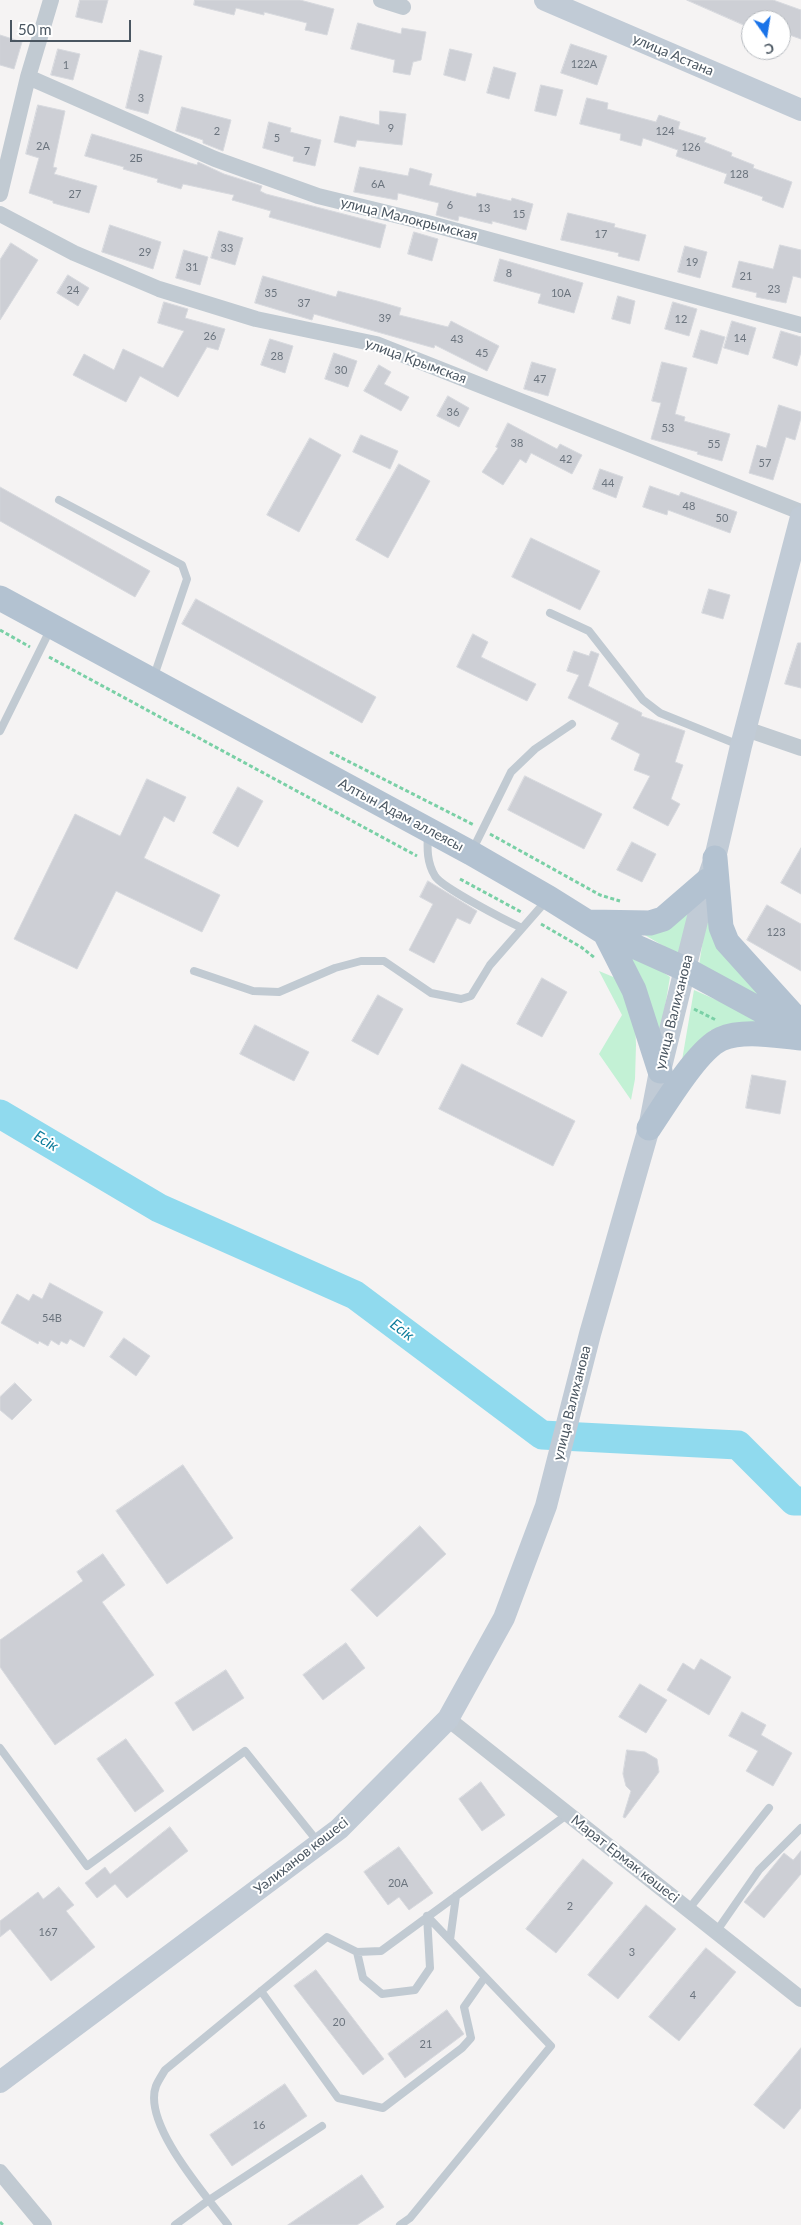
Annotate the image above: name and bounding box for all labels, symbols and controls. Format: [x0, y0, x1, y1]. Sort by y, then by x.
scale bar [12, 10, 134, 42]
north arrow [741, 10, 791, 60]
text: 50 m [18, 20, 52, 38]
street label: улица Астана [630, 30, 716, 80]
text: С [763, 40, 776, 58]
house number: 122А [571, 57, 597, 71]
house number: 1 [63, 58, 69, 72]
house number: 3 [138, 91, 144, 105]
house number: 9 [388, 121, 394, 135]
house number: 2 [214, 124, 220, 138]
house number: 124 [655, 124, 675, 138]
house number: 5 [274, 131, 280, 145]
house number: 2А [36, 139, 50, 153]
house number: 126 [681, 140, 701, 154]
house number: 7 [304, 144, 310, 158]
house number: 2Б [129, 151, 143, 165]
house number: 128 [729, 167, 749, 181]
house number: 6А [371, 177, 385, 191]
house number: 27 [69, 187, 81, 201]
street label: улица Малокрымская [339, 194, 479, 244]
house number: 6 [447, 198, 453, 212]
house number: 13 [478, 201, 490, 215]
house number: 15 [513, 207, 525, 221]
house number: 17 [595, 227, 607, 241]
house number: 33 [221, 241, 233, 255]
house number: 29 [139, 245, 151, 259]
house number: 19 [686, 255, 698, 269]
house number: 31 [186, 260, 198, 274]
house number: 8 [506, 266, 512, 280]
house number: 21 [740, 269, 752, 283]
house number: 23 [768, 282, 780, 296]
house number: 24 [67, 283, 79, 297]
house number: 35 [265, 286, 277, 300]
house number: 10А [551, 286, 571, 300]
house number: 37 [298, 296, 310, 310]
house number: 39 [379, 311, 391, 325]
house number: 12 [675, 312, 687, 326]
house number: 26 [204, 329, 216, 343]
house number: 14 [734, 331, 746, 345]
house number: 43 [451, 332, 463, 346]
street label: улица Крымская [363, 335, 469, 387]
house number: 45 [476, 346, 488, 360]
house number: 28 [271, 349, 283, 363]
house number: 30 [335, 363, 347, 377]
house number: 47 [534, 372, 546, 386]
house number: 36 [447, 405, 459, 419]
house number: 53 [662, 421, 674, 435]
house number: 38 [511, 436, 523, 450]
house number: 55 [708, 437, 720, 451]
house number: 42 [560, 452, 572, 466]
house number: 57 [759, 456, 771, 470]
house number: 44 [602, 476, 614, 490]
house number: 48 [683, 499, 695, 513]
house number: 50 [716, 511, 728, 525]
street label: Алтын Адам аллеясы [335, 775, 467, 855]
house number: 123 [766, 925, 786, 939]
street label: улица Валиханова [652, 953, 696, 1071]
water label: Есік [31, 1127, 61, 1155]
house number: 54В [42, 1311, 62, 1325]
water label: Есік [387, 1315, 417, 1345]
street label: улица Валиханова [550, 1344, 594, 1462]
street label: Марат Ермак көшесі [568, 1812, 682, 1906]
street label: Уәлиханов көшесі [250, 1814, 352, 1898]
house number: 20А [388, 1876, 408, 1890]
house number: 2 [567, 1899, 573, 1913]
house number: 167 [38, 1925, 58, 1939]
house number: 3 [629, 1945, 635, 1959]
house number: 4 [690, 1988, 696, 2002]
house number: 20 [333, 2015, 345, 2029]
house number: 21 [420, 2037, 432, 2051]
house number: 16 [253, 2118, 265, 2132]

